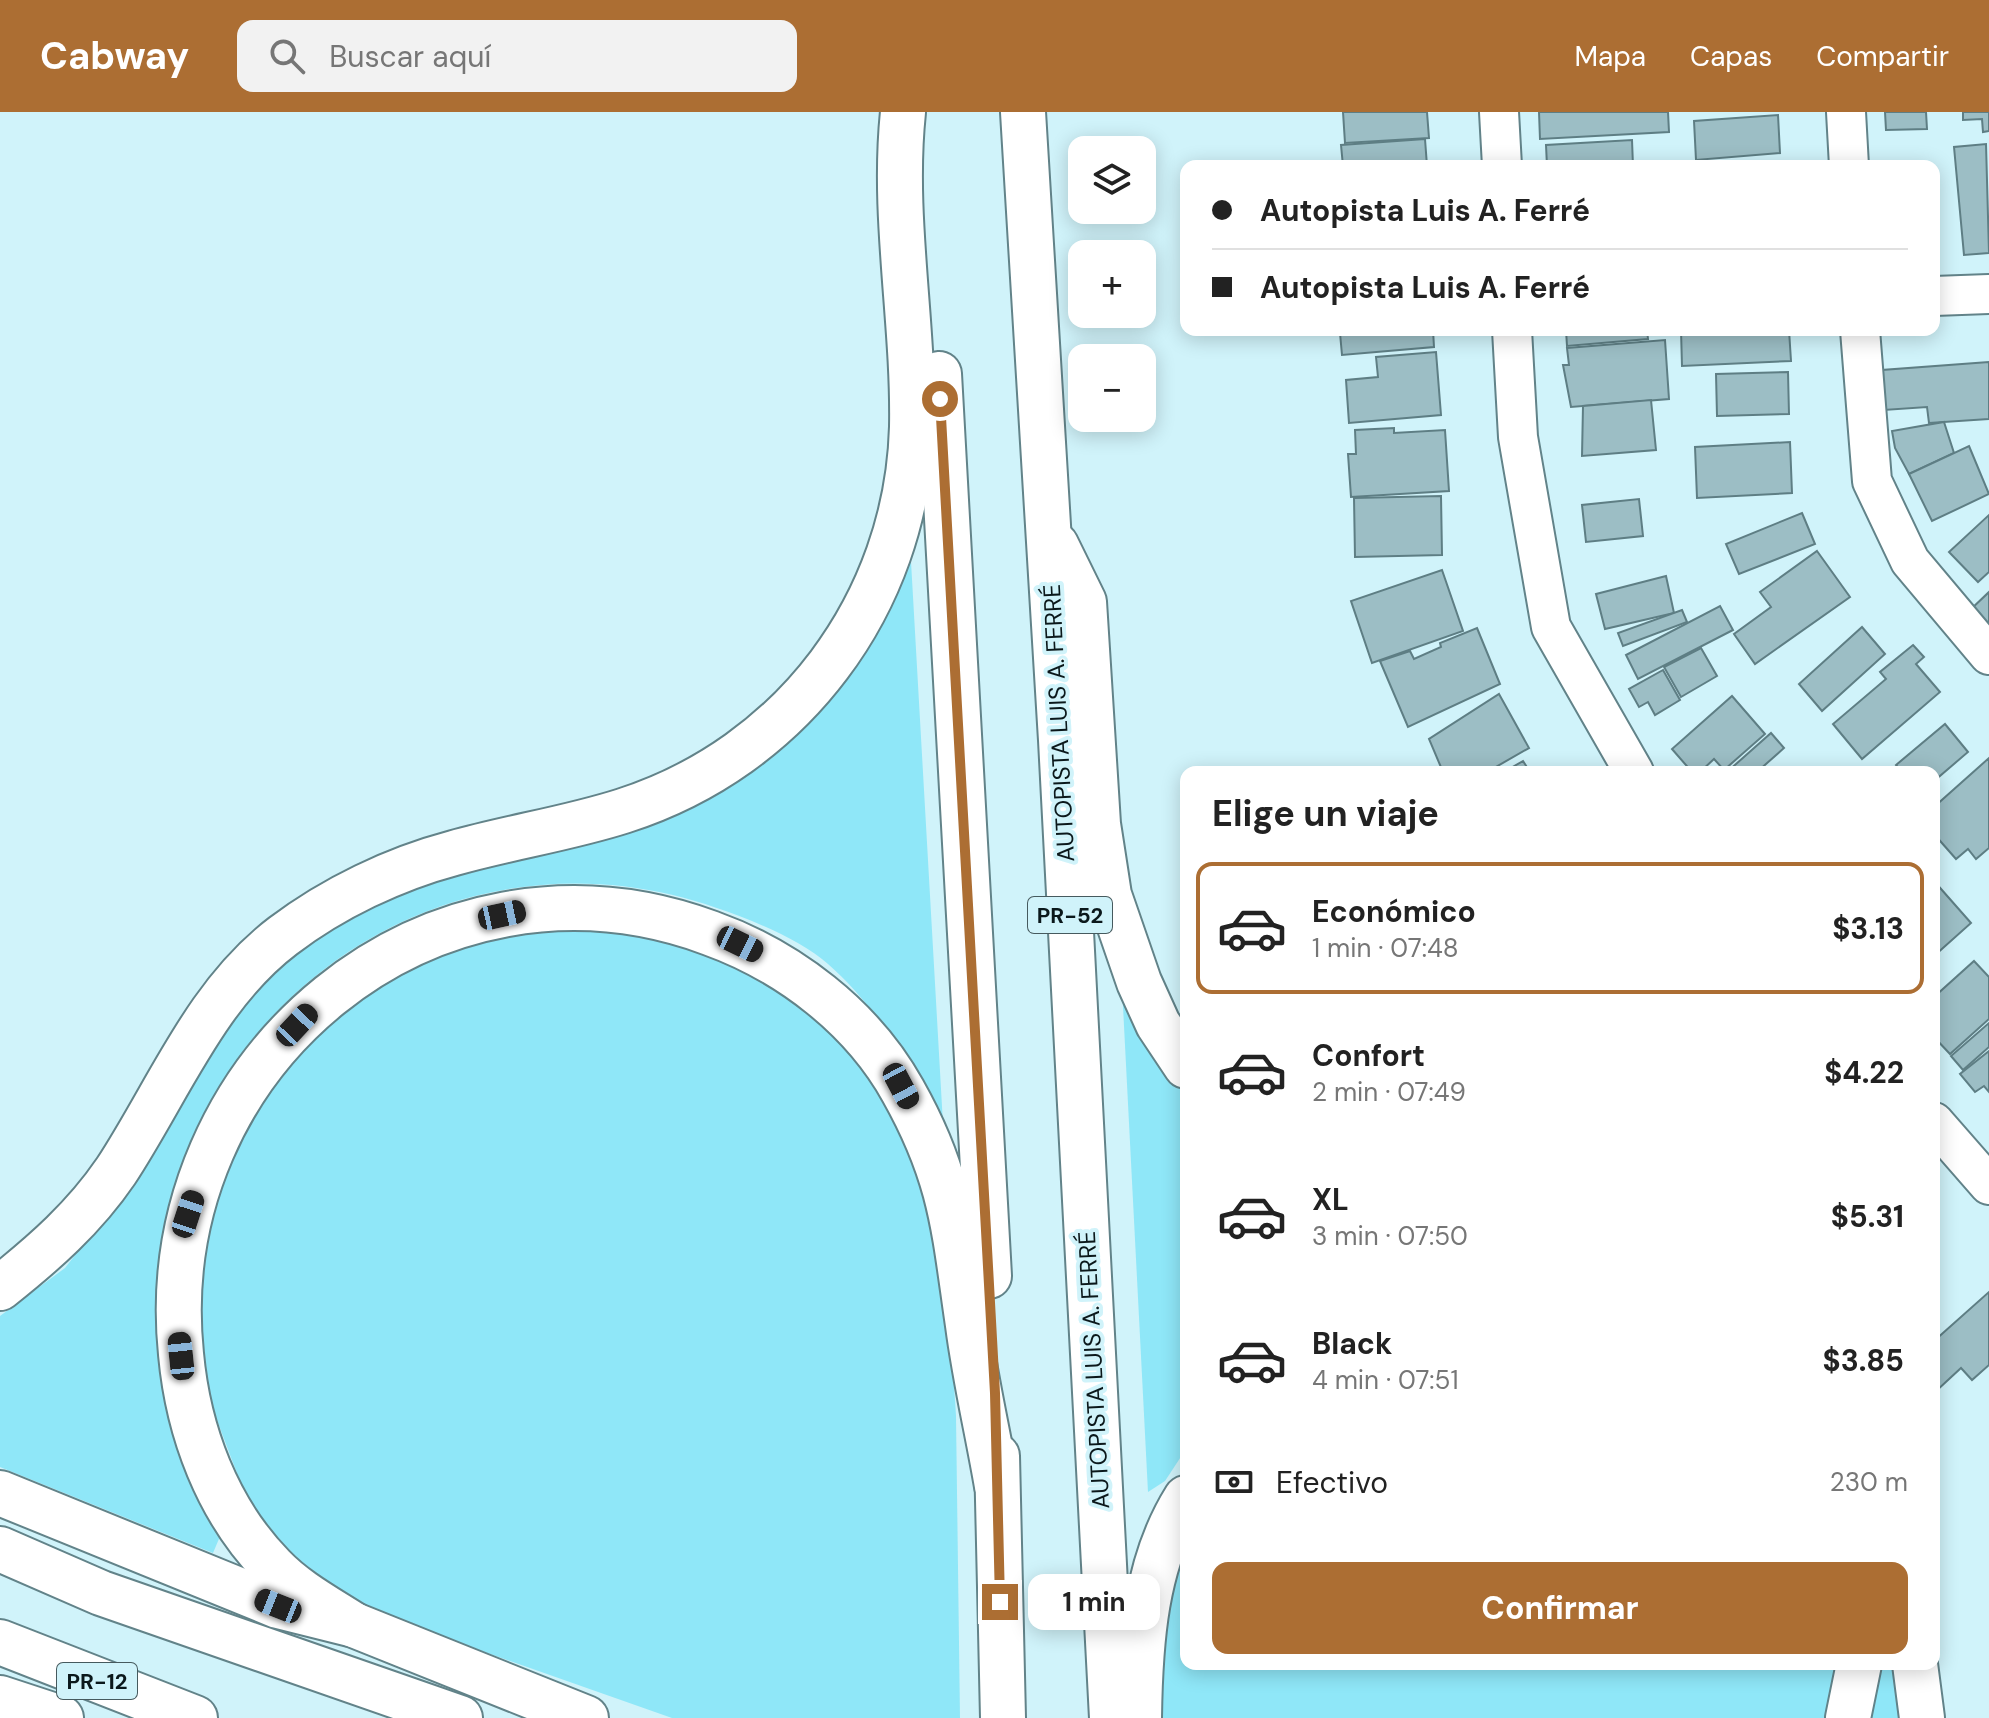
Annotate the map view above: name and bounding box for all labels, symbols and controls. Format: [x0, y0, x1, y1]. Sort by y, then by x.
search box [237, 20, 797, 92]
text: Cabway [40, 31, 189, 81]
icon: search [265, 34, 309, 78]
text: Buscar aquí [329, 37, 491, 76]
text: Mapa [1575, 38, 1646, 75]
text: Capas [1690, 38, 1772, 75]
text: Compartir [1816, 38, 1949, 75]
map controls [1068, 136, 1156, 432]
button: layers [1068, 136, 1156, 224]
text: Autopista Luis A. Ferré [1260, 191, 1590, 230]
button: + [1068, 240, 1156, 328]
text: Autopista Luis A. Ferré [1260, 268, 1590, 307]
button: − [1068, 344, 1156, 432]
route start [922, 381, 958, 417]
street label: AUTOPISTA LUIS A. FERRÉ [1036, 583, 1081, 863]
text: Elige un viaje [1212, 790, 1439, 837]
icon: car [1216, 892, 1288, 964]
text: Económico [1312, 892, 1476, 931]
road number: PR-52 [1028, 897, 1112, 933]
car [476, 898, 528, 932]
text: $3.13 [1832, 909, 1904, 948]
car [713, 923, 767, 965]
text: 1 min · 07:48 [1312, 931, 1458, 965]
car [272, 999, 322, 1051]
icon: car [1216, 1036, 1288, 1108]
text: Confort [1312, 1036, 1425, 1075]
text: $4.22 [1824, 1053, 1904, 1092]
car [879, 1059, 923, 1113]
text: 2 min · 07:49 [1312, 1075, 1466, 1109]
icon: car [1216, 1180, 1288, 1252]
text: XL [1312, 1180, 1349, 1219]
car [169, 1187, 207, 1241]
text: $5.31 [1831, 1197, 1904, 1236]
text: 3 min · 07:50 [1312, 1219, 1468, 1253]
street label: AUTOPISTA LUIS A. FERRÉ [1071, 1230, 1116, 1510]
icon: car [1216, 1324, 1288, 1396]
text: Black [1312, 1324, 1392, 1363]
car [167, 1331, 195, 1381]
text: $3.85 [1823, 1341, 1904, 1380]
text: 4 min · 07:51 [1312, 1363, 1459, 1397]
icon: cash [1212, 1460, 1256, 1504]
text: Efectivo [1276, 1463, 1388, 1502]
text: 230 m [1830, 1465, 1908, 1499]
button: Confirmar [1212, 1562, 1908, 1654]
callout: 1 min [1028, 1574, 1160, 1630]
route end [982, 1584, 1018, 1620]
text: 1 min [1062, 1585, 1126, 1619]
car [251, 1586, 305, 1626]
road number: PR-12 [57, 1663, 137, 1699]

